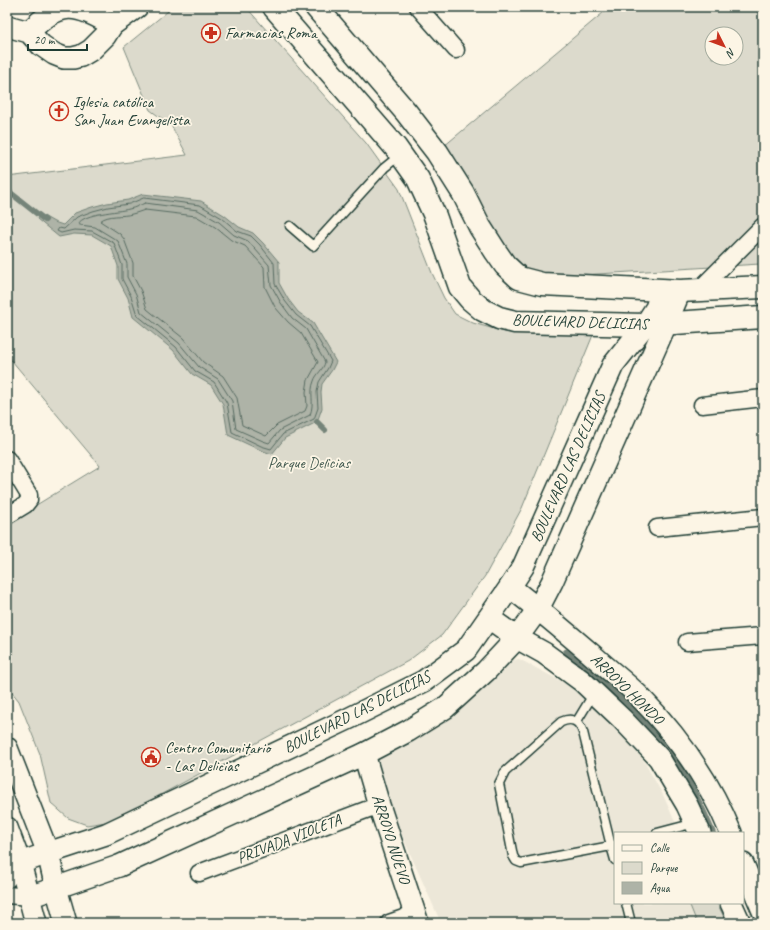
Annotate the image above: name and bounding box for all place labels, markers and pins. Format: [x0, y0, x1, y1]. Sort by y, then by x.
pharmacy icon: Farmacias Roma [200, 22, 222, 44]
place label: Farmacias Roma [225, 23, 318, 43]
place label: Iglesia católica San Juan Evangelista [73, 92, 190, 130]
church icon: Iglesia católica San Juan Evangelista [48, 100, 70, 122]
place label: Centro Comunitario - Las Delicias [165, 738, 272, 776]
public building icon: Centro Comunitario - Las Delicias [140, 746, 162, 768]

